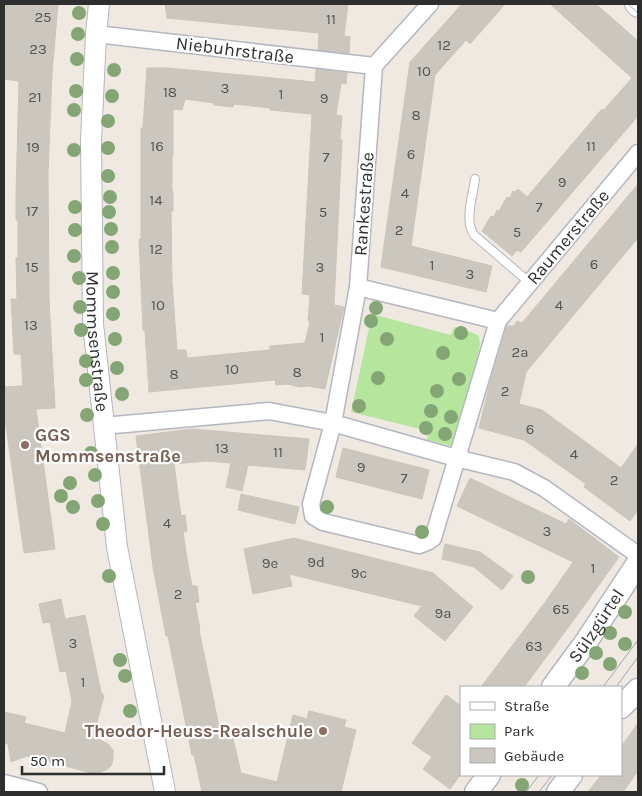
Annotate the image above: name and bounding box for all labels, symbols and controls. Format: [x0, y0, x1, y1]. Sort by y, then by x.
house number: 25 [34, 8, 52, 26]
house number: 11 [326, 10, 336, 28]
street label: Niebuhrstraße [175, 32, 295, 68]
house number: 12 [437, 36, 451, 54]
house number: 23 [29, 40, 47, 58]
house number: 10 [417, 62, 431, 80]
house number: 3 [221, 79, 229, 97]
house number: 18 [163, 83, 177, 101]
house number: 1 [279, 85, 283, 103]
house number: 21 [28, 88, 42, 106]
house number: 9 [320, 89, 328, 107]
house number: 8 [411, 106, 421, 124]
house number: 16 [150, 137, 164, 155]
house number: 11 [586, 137, 596, 155]
house number: 19 [26, 138, 40, 156]
house number: 6 [407, 145, 415, 163]
house number: 7 [322, 148, 330, 166]
street label: Rankestraße [349, 151, 379, 257]
house number: 9 [558, 173, 566, 191]
house number: 4 [401, 184, 410, 202]
street label: Raumerstraße [522, 185, 614, 289]
house number: 14 [149, 191, 163, 209]
house number: 7 [535, 198, 543, 216]
house number: 17 [26, 202, 38, 220]
house number: 5 [319, 203, 327, 221]
house number: 2 [395, 221, 403, 239]
house number: 5 [513, 223, 521, 241]
house number: 12 [149, 240, 163, 258]
house number: 6 [590, 255, 598, 273]
house number: 1 [430, 256, 434, 274]
house number: 15 [25, 258, 39, 276]
house number: 3 [316, 258, 324, 276]
house number: 3 [466, 265, 474, 283]
street label: Mommsenstraße [81, 271, 113, 413]
house number: 10 [151, 296, 165, 314]
house number: 4 [555, 296, 564, 314]
house number: 13 [24, 316, 38, 334]
house number: 1 [320, 328, 324, 346]
house number: 2a [512, 343, 528, 361]
house number: 10 [225, 360, 239, 378]
house number: 8 [292, 363, 302, 381]
house number: 8 [169, 365, 179, 383]
house number: 2 [501, 382, 509, 400]
house number: 6 [526, 420, 534, 438]
place label: GGS Mommsenstraße [35, 424, 181, 467]
marker: GGS Mommsenstraße [19, 439, 31, 451]
house number: 13 [215, 439, 229, 457]
house number: 11 [273, 443, 283, 461]
house number: 4 [570, 445, 579, 463]
house number: 9 [357, 458, 365, 476]
house number: 7 [400, 469, 408, 487]
house number: 2 [610, 471, 618, 489]
house number: 4 [163, 514, 172, 532]
house number: 3 [543, 522, 551, 540]
house number: 9d [307, 553, 325, 571]
house number: 9e [262, 554, 278, 572]
house number: 1 [591, 559, 595, 577]
house number: 9c [351, 564, 367, 582]
house number: 2 [174, 585, 182, 603]
street label: Sülzgürtel [564, 585, 629, 667]
house number: 65 [552, 600, 570, 618]
house number: 9a [435, 604, 451, 622]
house number: 3 [69, 634, 77, 652]
house number: 63 [525, 637, 543, 655]
house number: 1 [81, 673, 85, 691]
legend [460, 686, 622, 776]
text: Straße [504, 697, 549, 715]
place label: Theodor-Heuss-Realschule [85, 720, 313, 742]
text: Park [504, 722, 534, 740]
marker: Theodor-Heuss-Realschule [317, 725, 329, 737]
scale bar [22, 744, 165, 776]
text: Gebäude [504, 747, 564, 765]
text: 50 m [30, 752, 65, 770]

